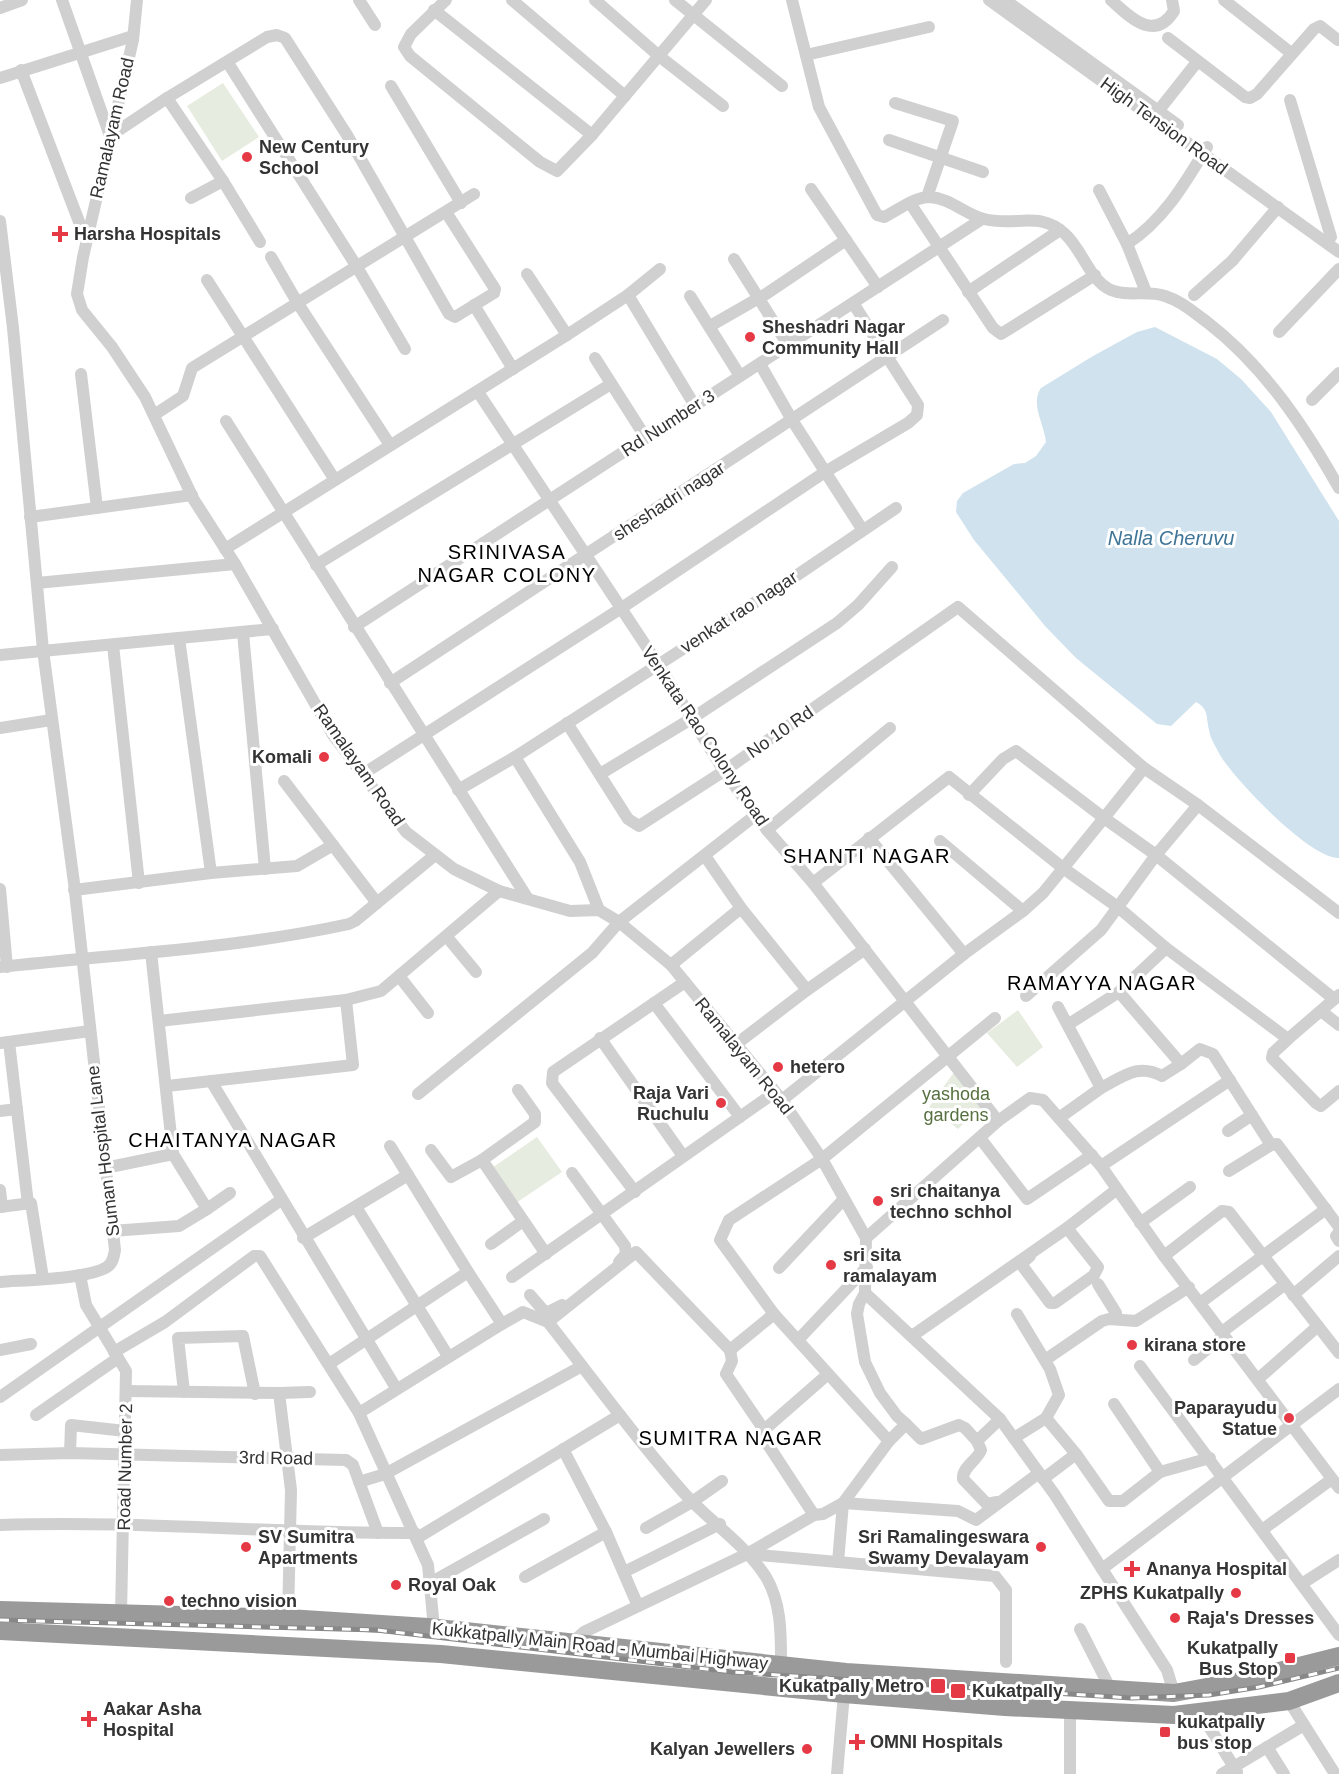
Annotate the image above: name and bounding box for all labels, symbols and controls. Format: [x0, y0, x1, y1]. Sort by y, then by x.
street label: Ramalayam Road [86, 56, 138, 200]
street label: High Tension Road [1097, 73, 1231, 179]
place label: New Century School [259, 137, 369, 178]
marker: New Century School [240, 150, 254, 164]
place label: Harsha Hospitals [74, 224, 221, 244]
marker: Harsha Hospitals [51, 225, 69, 243]
place label: Sheshadri Nagar Community Hall [762, 317, 905, 358]
marker: Sheshadri Nagar Community Hall [743, 330, 757, 344]
street label: Rd Number 3 [618, 385, 718, 461]
street label: sheshadri nagar [609, 457, 729, 545]
water label: Nalla Cheruvu [1108, 527, 1234, 549]
district label: SRINIVASA NAGAR COLONY [417, 541, 597, 586]
street label: venkat rao nagar [677, 567, 801, 657]
street label: Venkata Rao Colony Road [637, 642, 773, 830]
street label: Ramalayam Road [309, 700, 409, 830]
street label: No 10 Rd [743, 702, 817, 762]
place label: Komali [252, 747, 312, 767]
marker: Komali [317, 750, 331, 764]
district label: SHANTI NAGAR [783, 845, 951, 867]
district label: RAMAYYA NAGAR [1007, 972, 1197, 994]
street label: Ramalayam Road [691, 994, 797, 1118]
place label: hetero [790, 1057, 845, 1077]
marker: hetero [771, 1060, 785, 1074]
street label: Suman Hospital Lane [83, 1064, 123, 1238]
place label: Raja Vari Ruchulu [633, 1083, 709, 1124]
park label: yashoda gardens [922, 1084, 991, 1125]
marker: Raja Vari Ruchulu [714, 1096, 728, 1110]
district label: CHAITANYA NAGAR [128, 1129, 338, 1151]
place label: sri chaitanya techno schhol [890, 1181, 1012, 1222]
marker: sri chaitanya techno schhol [871, 1194, 885, 1208]
place label: sri sita ramalayam [843, 1245, 937, 1286]
marker: sri sita ramalayam [824, 1258, 838, 1272]
place label: kirana store [1144, 1335, 1246, 1355]
marker: kirana store [1125, 1338, 1139, 1352]
place label: Paparayudu Statue [1174, 1398, 1277, 1439]
street label: Road Number 2 [114, 1403, 136, 1531]
marker: Paparayudu Statue [1282, 1411, 1296, 1425]
district label: SUMITRA NAGAR [638, 1427, 824, 1449]
street label: 3rd Road [239, 1447, 313, 1469]
place label: SV Sumitra Apartments [258, 1527, 358, 1568]
place label: Sri Ramalingeswara Swamy Devalayam [858, 1527, 1030, 1568]
marker: SV Sumitra Apartments [239, 1540, 253, 1554]
marker: Sri Ramalingeswara Swamy Devalayam [1034, 1540, 1048, 1554]
place label: Ananya Hospital [1146, 1559, 1287, 1579]
marker: Ananya Hospital [1123, 1560, 1141, 1578]
place label: Royal Oak [408, 1575, 497, 1595]
marker: Royal Oak [389, 1578, 403, 1592]
place label: ZPHS Kukatpally [1080, 1583, 1224, 1603]
marker: ZPHS Kukatpally [1229, 1586, 1243, 1600]
place label: techno vision [181, 1591, 297, 1611]
marker: techno vision [162, 1594, 176, 1608]
place label: Raja's Dresses [1187, 1608, 1314, 1628]
marker: Raja's Dresses [1168, 1611, 1182, 1625]
street label: Kukkatpally Main Road - Mumbai Highway [431, 1618, 769, 1674]
place label: Kukatpally Bus Stop [1187, 1638, 1278, 1679]
marker: Kukatpally Bus Stop [1283, 1651, 1297, 1665]
place label: Kukatpally Metro [779, 1676, 924, 1696]
marker: Kukatpally Metro [929, 1677, 947, 1695]
place label: Kukatpally [972, 1681, 1063, 1701]
marker: Kukatpally [949, 1682, 967, 1700]
place label: Aakar Asha Hospital [103, 1699, 202, 1740]
marker: Aakar Asha Hospital [80, 1710, 98, 1728]
place label: kukatpally bus stop [1177, 1712, 1265, 1753]
marker: kukatpally bus stop [1158, 1725, 1172, 1739]
place label: OMNI Hospitals [870, 1732, 1003, 1752]
marker: OMNI Hospitals [848, 1733, 866, 1751]
place label: Kalyan Jewellers [650, 1739, 795, 1759]
marker: Kalyan Jewellers [800, 1742, 814, 1756]

